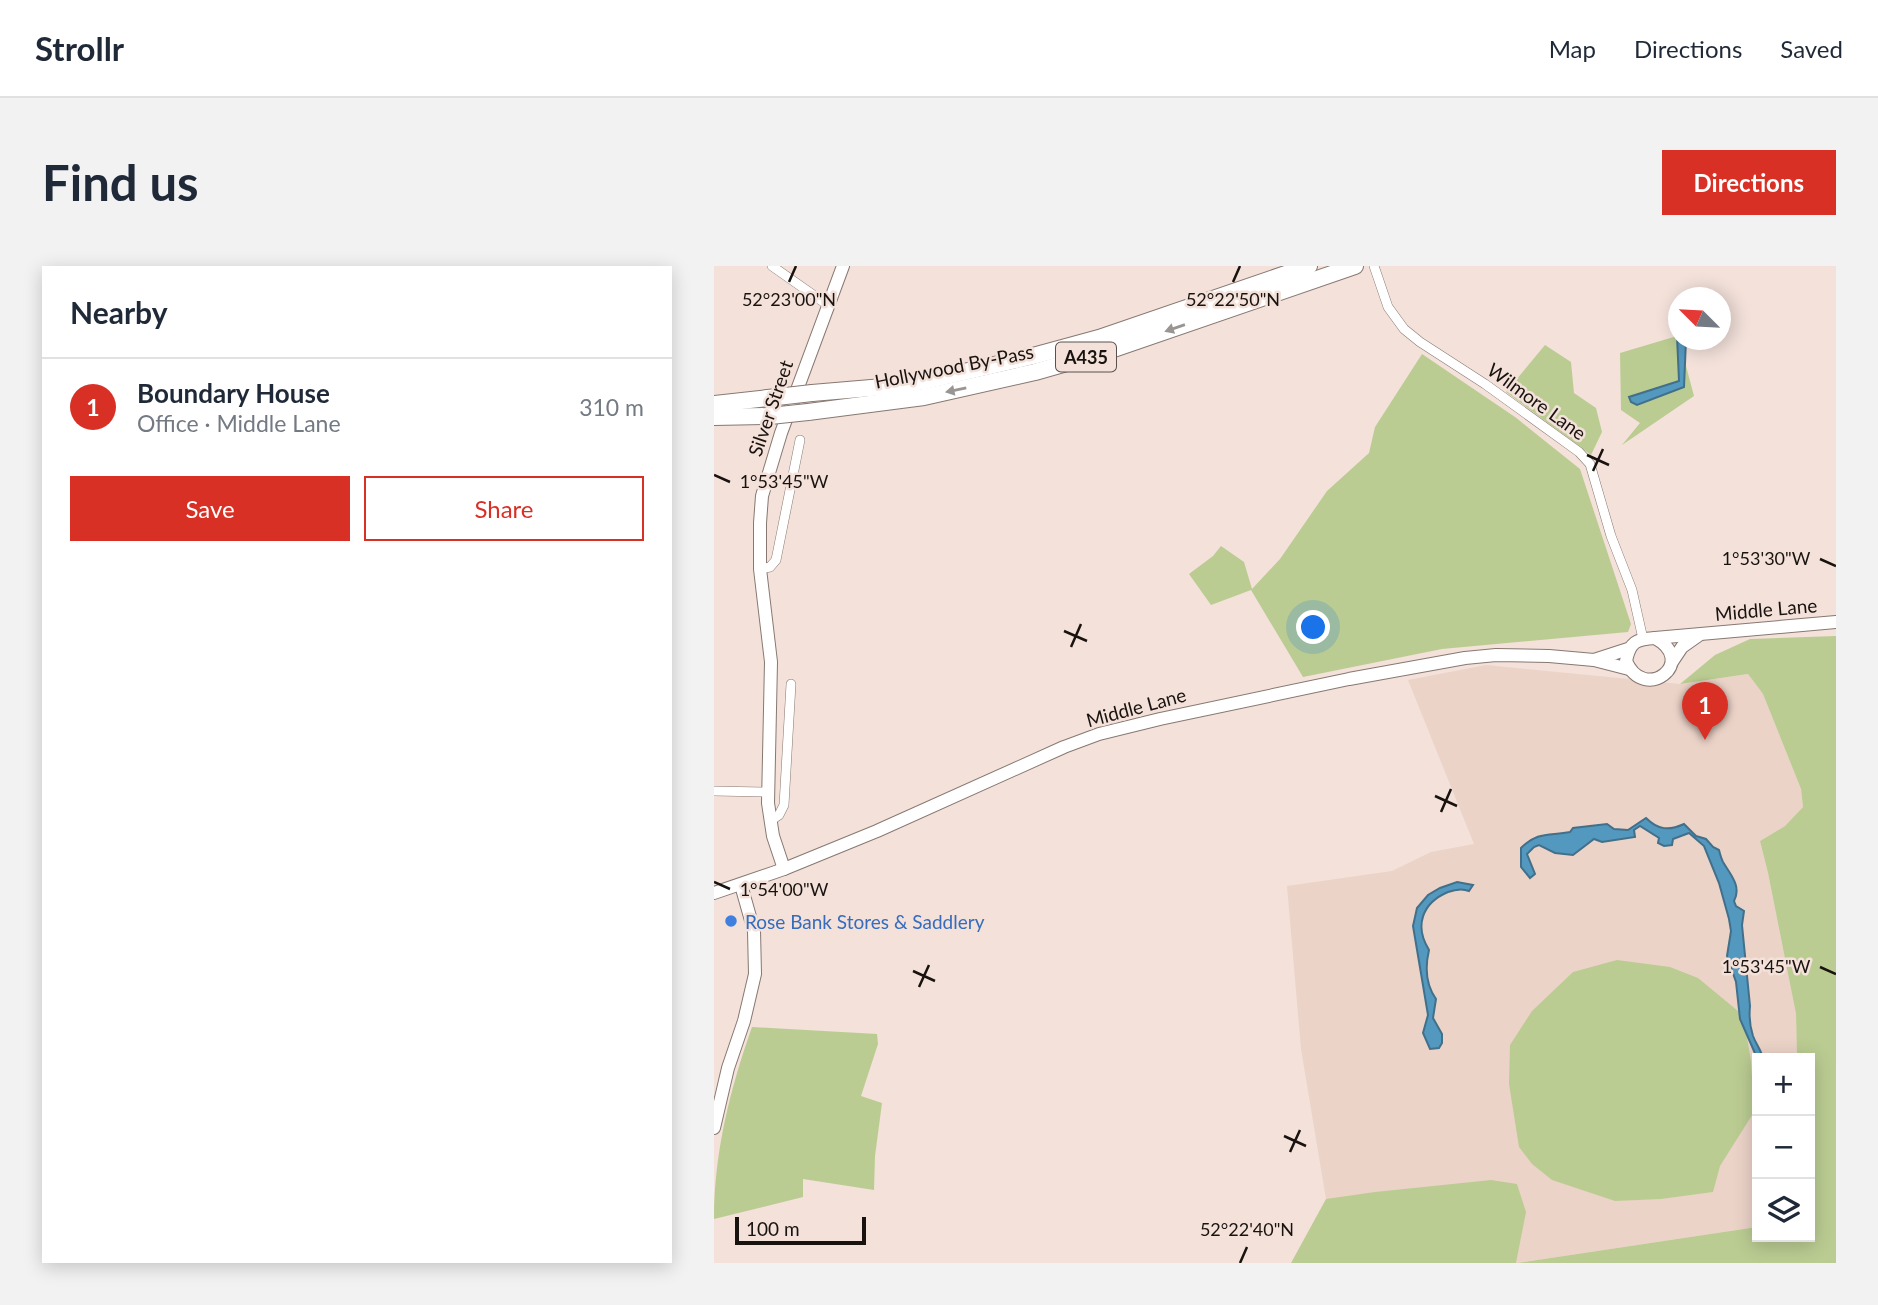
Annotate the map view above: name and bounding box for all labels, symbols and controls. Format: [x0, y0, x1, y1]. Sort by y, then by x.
text: Strollr [35, 28, 124, 68]
text: Map [1549, 34, 1596, 63]
text: Directions [1634, 34, 1742, 63]
text: Saved [1780, 34, 1843, 63]
button: Directions [1662, 150, 1836, 215]
text: Find us [42, 153, 199, 211]
north arrow [1668, 287, 1731, 350]
text: 52°23'00"N [742, 288, 836, 310]
text: 52°22'50"N [1186, 288, 1280, 310]
text: Nearby [70, 294, 168, 330]
one-way arrow [1164, 323, 1185, 334]
street label: Hollywood By-Pass [873, 339, 1035, 393]
road number: A435 [1056, 342, 1116, 372]
street label: Silver Street [743, 357, 797, 459]
street label: Wilmore Lane [1483, 358, 1591, 444]
text: Boundary House [137, 377, 330, 409]
one-way arrow [945, 384, 967, 395]
text: 1 [86, 393, 100, 421]
text: 310 m [579, 393, 644, 421]
text: Office · Middle Lane [137, 409, 341, 437]
text: 1°53'45"W [740, 470, 829, 492]
button: Save [70, 476, 350, 541]
button: Share [364, 476, 644, 541]
text: 1°53'30"W [1722, 547, 1811, 569]
street label: Middle Lane [1714, 593, 1818, 625]
your location [1296, 610, 1330, 644]
pin: 1 [1682, 682, 1728, 740]
street label: Middle Lane [1083, 683, 1189, 731]
text: 1°54'00"W [740, 878, 829, 900]
place label: Rose Bank Stores & Saddlery [745, 910, 985, 933]
marker: Rose Bank Stores & Saddlery [723, 913, 739, 929]
text: 1°53'45"W [1722, 955, 1811, 977]
map controls [1752, 1053, 1815, 1242]
button: + [1752, 1053, 1815, 1116]
button: − [1752, 1116, 1815, 1179]
button: layers [1752, 1179, 1815, 1242]
scale bar [735, 1214, 866, 1246]
text: 100 m [746, 1217, 800, 1240]
text: 52°22'40"N [1200, 1218, 1294, 1240]

